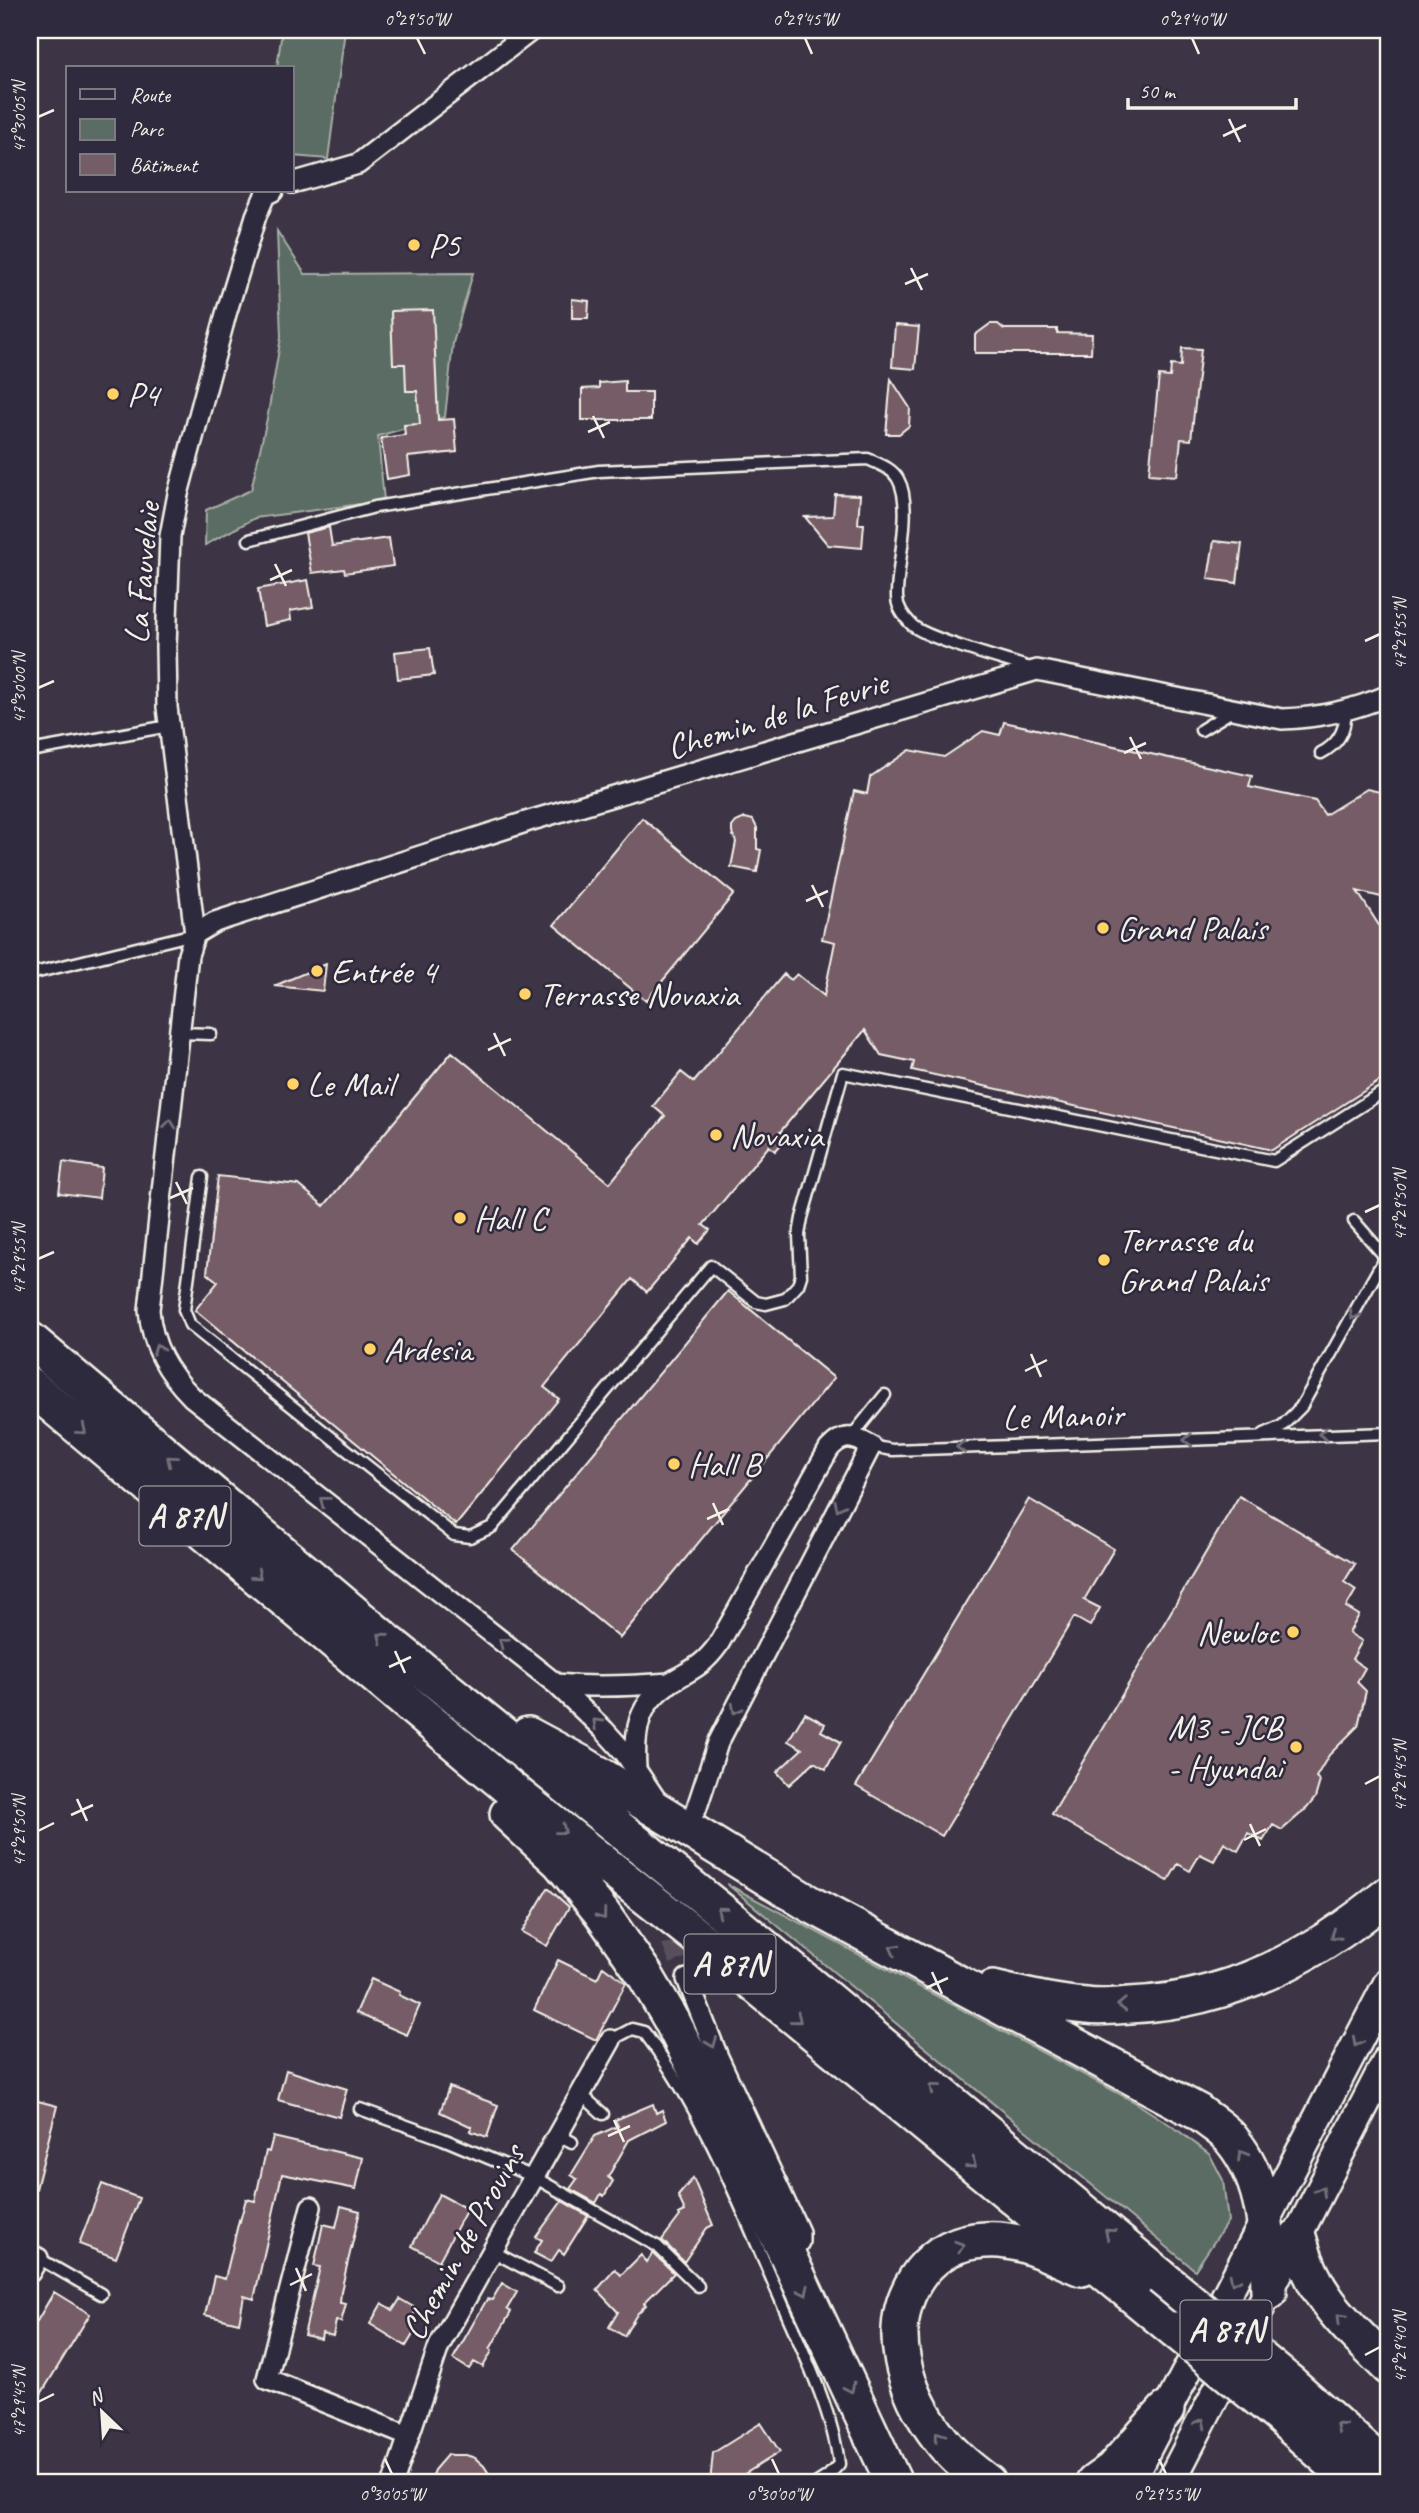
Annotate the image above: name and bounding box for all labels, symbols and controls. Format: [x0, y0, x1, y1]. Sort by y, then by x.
text: 0°29'50"W [385, 8, 452, 30]
text: 0°29'45"W [773, 8, 840, 30]
text: 0°29'40"W [1160, 8, 1227, 30]
legend [66, 66, 294, 192]
scale bar [1128, 66, 1296, 110]
text: 47°30'05"N [8, 78, 30, 152]
text: 50 m [1139, 78, 1177, 104]
text: Route [130, 82, 171, 108]
text: Parc [130, 116, 165, 142]
text: Bâtiment [130, 152, 199, 178]
place label: P5 [428, 223, 462, 268]
marker: P5 [406, 237, 422, 253]
place label: P4 [127, 372, 162, 417]
marker: P4 [105, 386, 121, 402]
street label: La Fauvelaie [113, 498, 171, 646]
text: 47°29'55"N [1389, 595, 1411, 669]
text: 47°30'00"N [8, 649, 30, 723]
street label: Chemin de la Fevrie [661, 659, 895, 770]
place label: Grand Palais [1117, 906, 1270, 951]
marker: Grand Palais [1095, 920, 1111, 936]
place label: Entrée 4 [331, 949, 440, 994]
marker: Entrée 4 [309, 963, 325, 979]
place label: Terrasse Novaxia [539, 972, 742, 1017]
marker: Terrasse Novaxia [517, 986, 533, 1002]
place label: Le Mail [307, 1062, 400, 1107]
marker: Le Mail [285, 1076, 301, 1092]
place label: Novaxia [730, 1113, 826, 1158]
one-way arrow [162, 1118, 177, 1129]
marker: Novaxia [708, 1127, 724, 1143]
text: 47°29'50"N [1389, 1166, 1411, 1240]
place label: Hall C [474, 1196, 550, 1241]
marker: Hall C [452, 1210, 468, 1226]
place label: Terrasse du Grand Palais [1118, 1218, 1271, 1303]
text: 47°29'55"N [8, 1220, 30, 1294]
marker: Terrasse du Grand Palais [1096, 1252, 1112, 1268]
one-way arrow [1349, 1308, 1362, 1320]
place label: Ardesia [384, 1327, 474, 1372]
marker: Ardesia [362, 1341, 378, 1357]
one-way arrow [152, 1344, 166, 1356]
street label: Le Manoir [1002, 1391, 1127, 1441]
one-way arrow [73, 1422, 86, 1434]
one-way arrow [1317, 1427, 1328, 1442]
one-way arrow [1183, 1432, 1194, 1447]
one-way arrow [955, 1439, 966, 1454]
place label: Hall B [688, 1442, 764, 1487]
one-way arrow [166, 1456, 178, 1469]
marker: Hall B [666, 1456, 682, 1472]
road number: A 87N [140, 1486, 230, 1546]
one-way arrow [319, 1496, 332, 1509]
one-way arrow [834, 1499, 848, 1511]
one-way arrow [249, 1567, 262, 1579]
place label: Newloc [1197, 1610, 1280, 1655]
marker: Newloc [1285, 1624, 1301, 1640]
one-way arrow [378, 1633, 391, 1645]
one-way arrow [498, 1637, 510, 1650]
one-way arrow [730, 1702, 744, 1714]
place label: M3 - JCB - Hyundai [1167, 1705, 1286, 1790]
one-way arrow [592, 1719, 605, 1732]
text: 47°29'45"N [1389, 1737, 1411, 1811]
marker: M3 - JCB - Hyundai [1288, 1739, 1304, 1755]
text: 47°29'50"N [8, 1792, 30, 1866]
one-way arrow [555, 1822, 567, 1835]
one-way arrow [594, 1907, 607, 1920]
one-way arrow [716, 1907, 729, 1919]
one-way arrow [1330, 1926, 1343, 1939]
road number: A 87N [684, 1934, 776, 1994]
one-way arrow [889, 1944, 901, 1957]
one-way arrow [1117, 1998, 1128, 2013]
one-way arrow [788, 2011, 801, 2023]
one-way arrow [1352, 2035, 1366, 2047]
one-way arrow [704, 2036, 718, 2048]
one-way arrow [929, 2084, 942, 2096]
street label: Chemin de Provins [391, 2134, 537, 2348]
one-way arrow [1237, 2150, 1250, 2163]
one-way arrow [964, 2156, 977, 2168]
one-way arrow [1313, 2186, 1327, 2198]
one-way arrow [1104, 2229, 1117, 2241]
one-way arrow [953, 2240, 965, 2254]
one-way arrow [1228, 2272, 1242, 2285]
one-way arrow [796, 2284, 810, 2296]
road number: A 87N [1180, 2300, 1272, 2360]
text: 47°29'40"N [1389, 2308, 1411, 2382]
one-way arrow [1336, 2314, 1349, 2327]
text: 47°29'45"N [8, 2363, 30, 2437]
north arrow [66, 2376, 136, 2446]
one-way arrow [842, 2381, 856, 2393]
text: N [85, 2383, 109, 2411]
one-way arrow [1193, 2418, 1207, 2430]
one-way arrow [1335, 2423, 1348, 2435]
one-way arrow [935, 2432, 947, 2444]
text: 0°30'05"W [360, 2483, 427, 2505]
text: 0°30'00"W [747, 2483, 814, 2505]
text: 0°29'55"W [1134, 2483, 1201, 2505]

